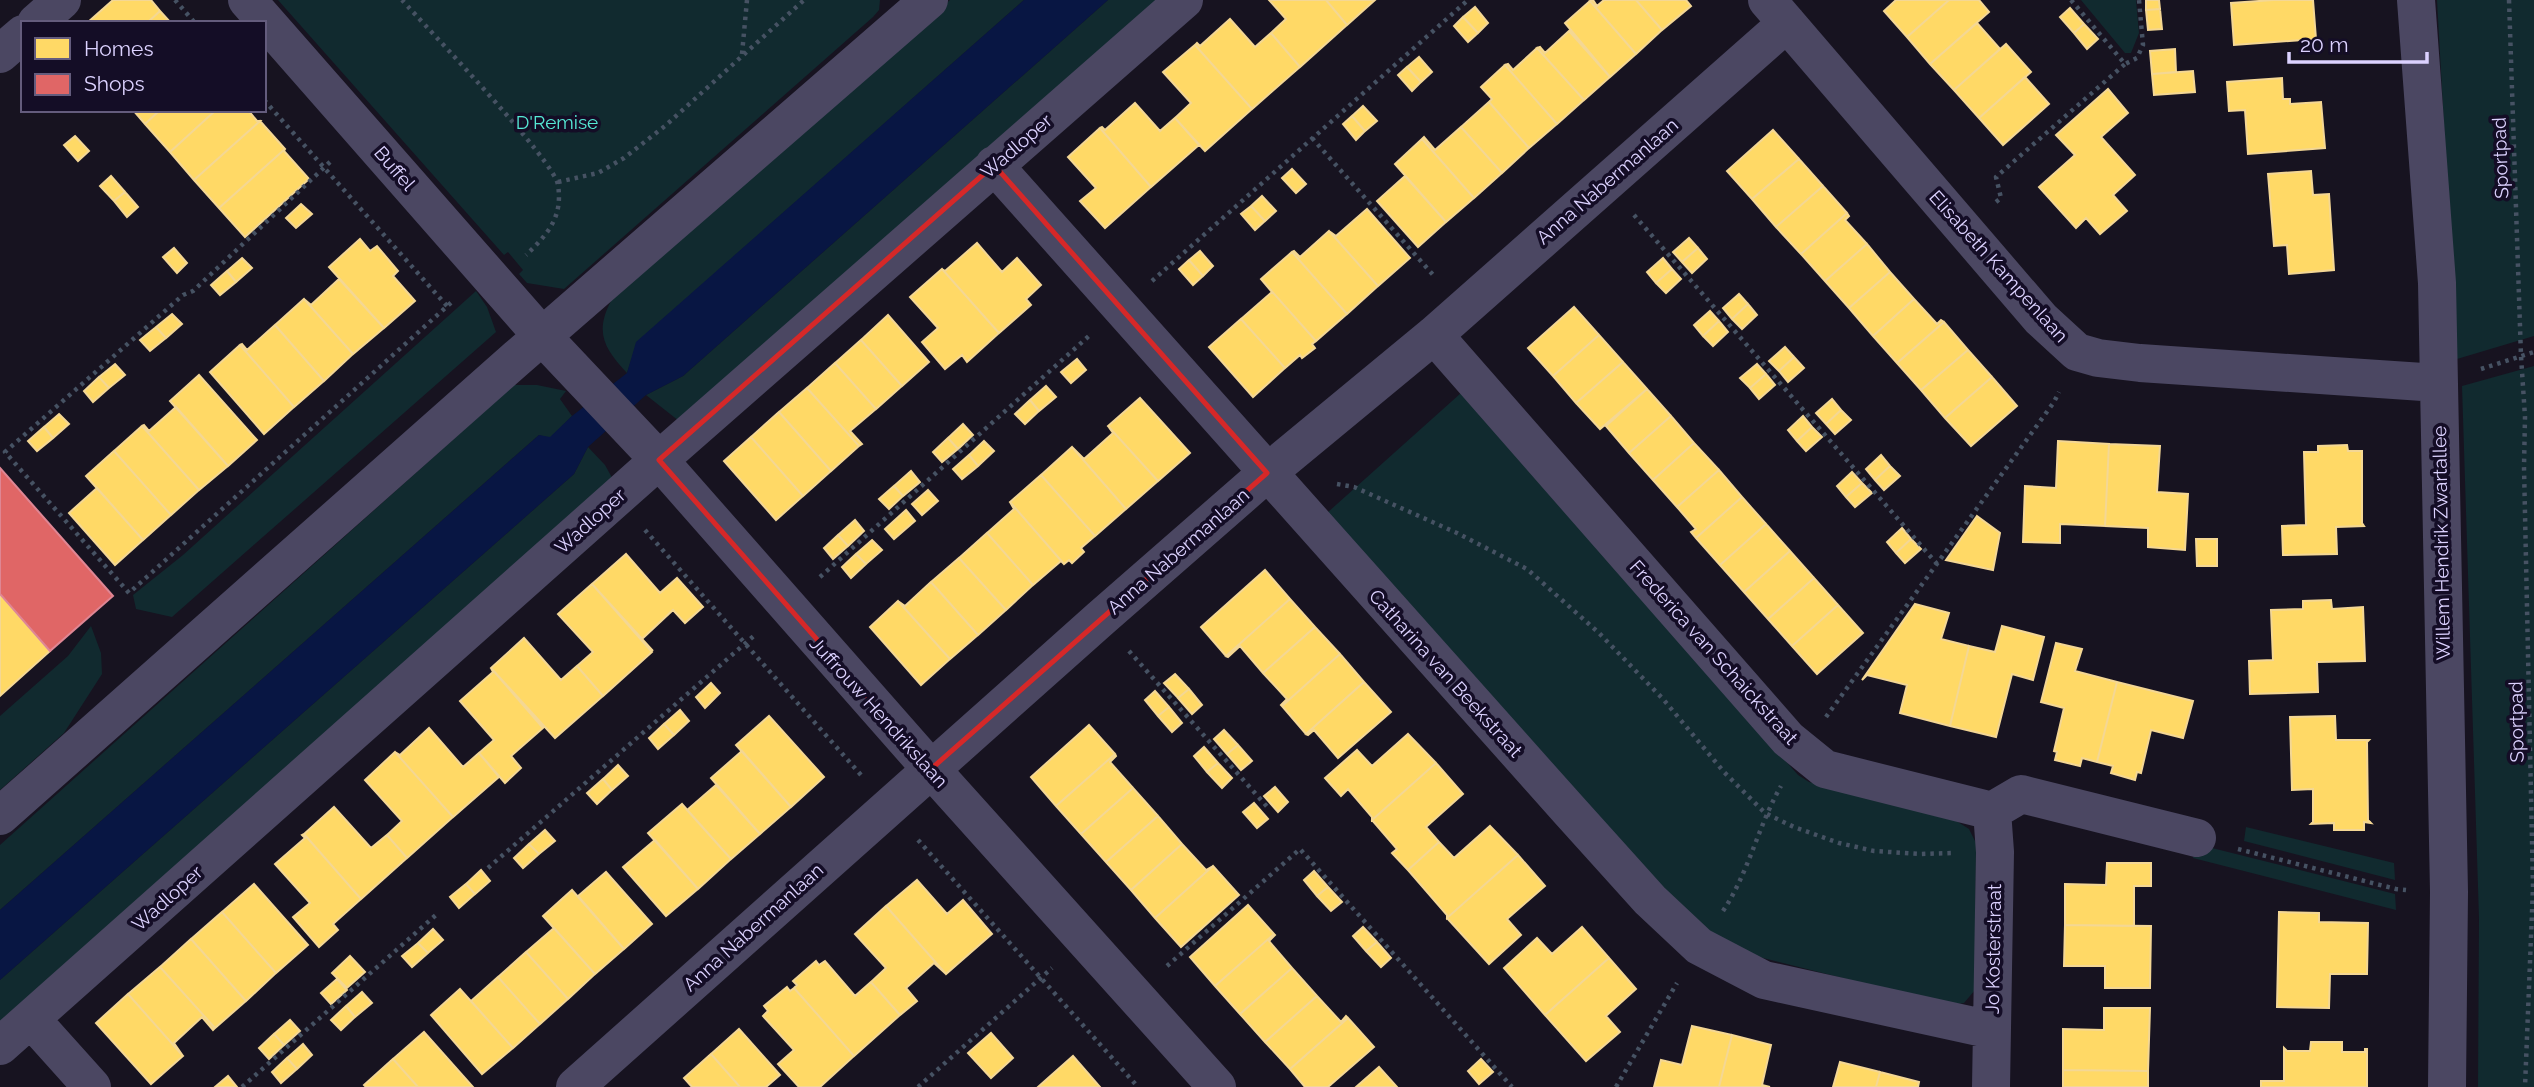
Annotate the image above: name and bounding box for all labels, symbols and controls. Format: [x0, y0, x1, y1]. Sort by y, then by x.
legend [21, 21, 266, 112]
scale bar [2289, 21, 2427, 65]
text: 20 m [2300, 32, 2348, 57]
text: Homes [84, 36, 154, 61]
text: Shops [84, 71, 145, 96]
street label: Wadloper [976, 109, 1056, 183]
park label: D'Remise [516, 111, 598, 133]
street label: Anna Nabermanlaan [1532, 113, 1682, 249]
street label: Sportpad [2488, 117, 2512, 199]
street label: Buffel [370, 142, 421, 195]
street label: Elisabeth Kampenlaan [1925, 186, 2073, 346]
street label: Willem Hendrik Zwartallee [2428, 425, 2454, 661]
street label: Wadloper [550, 483, 630, 558]
street label: Anna Nabermanlaan [1103, 483, 1253, 619]
street label: Frederica van Schaickstraat [1625, 555, 1803, 749]
street label: Catharina van Beekstraat [1365, 585, 1528, 762]
street label: Juffrouw Hendrikslaan [806, 632, 952, 792]
street label: Sportpad [2504, 681, 2528, 763]
street label: Anna Nabermanlaan [679, 858, 827, 996]
street label: Wadloper [127, 860, 207, 935]
street label: Jo Kosterstraat [1981, 883, 2005, 1014]

